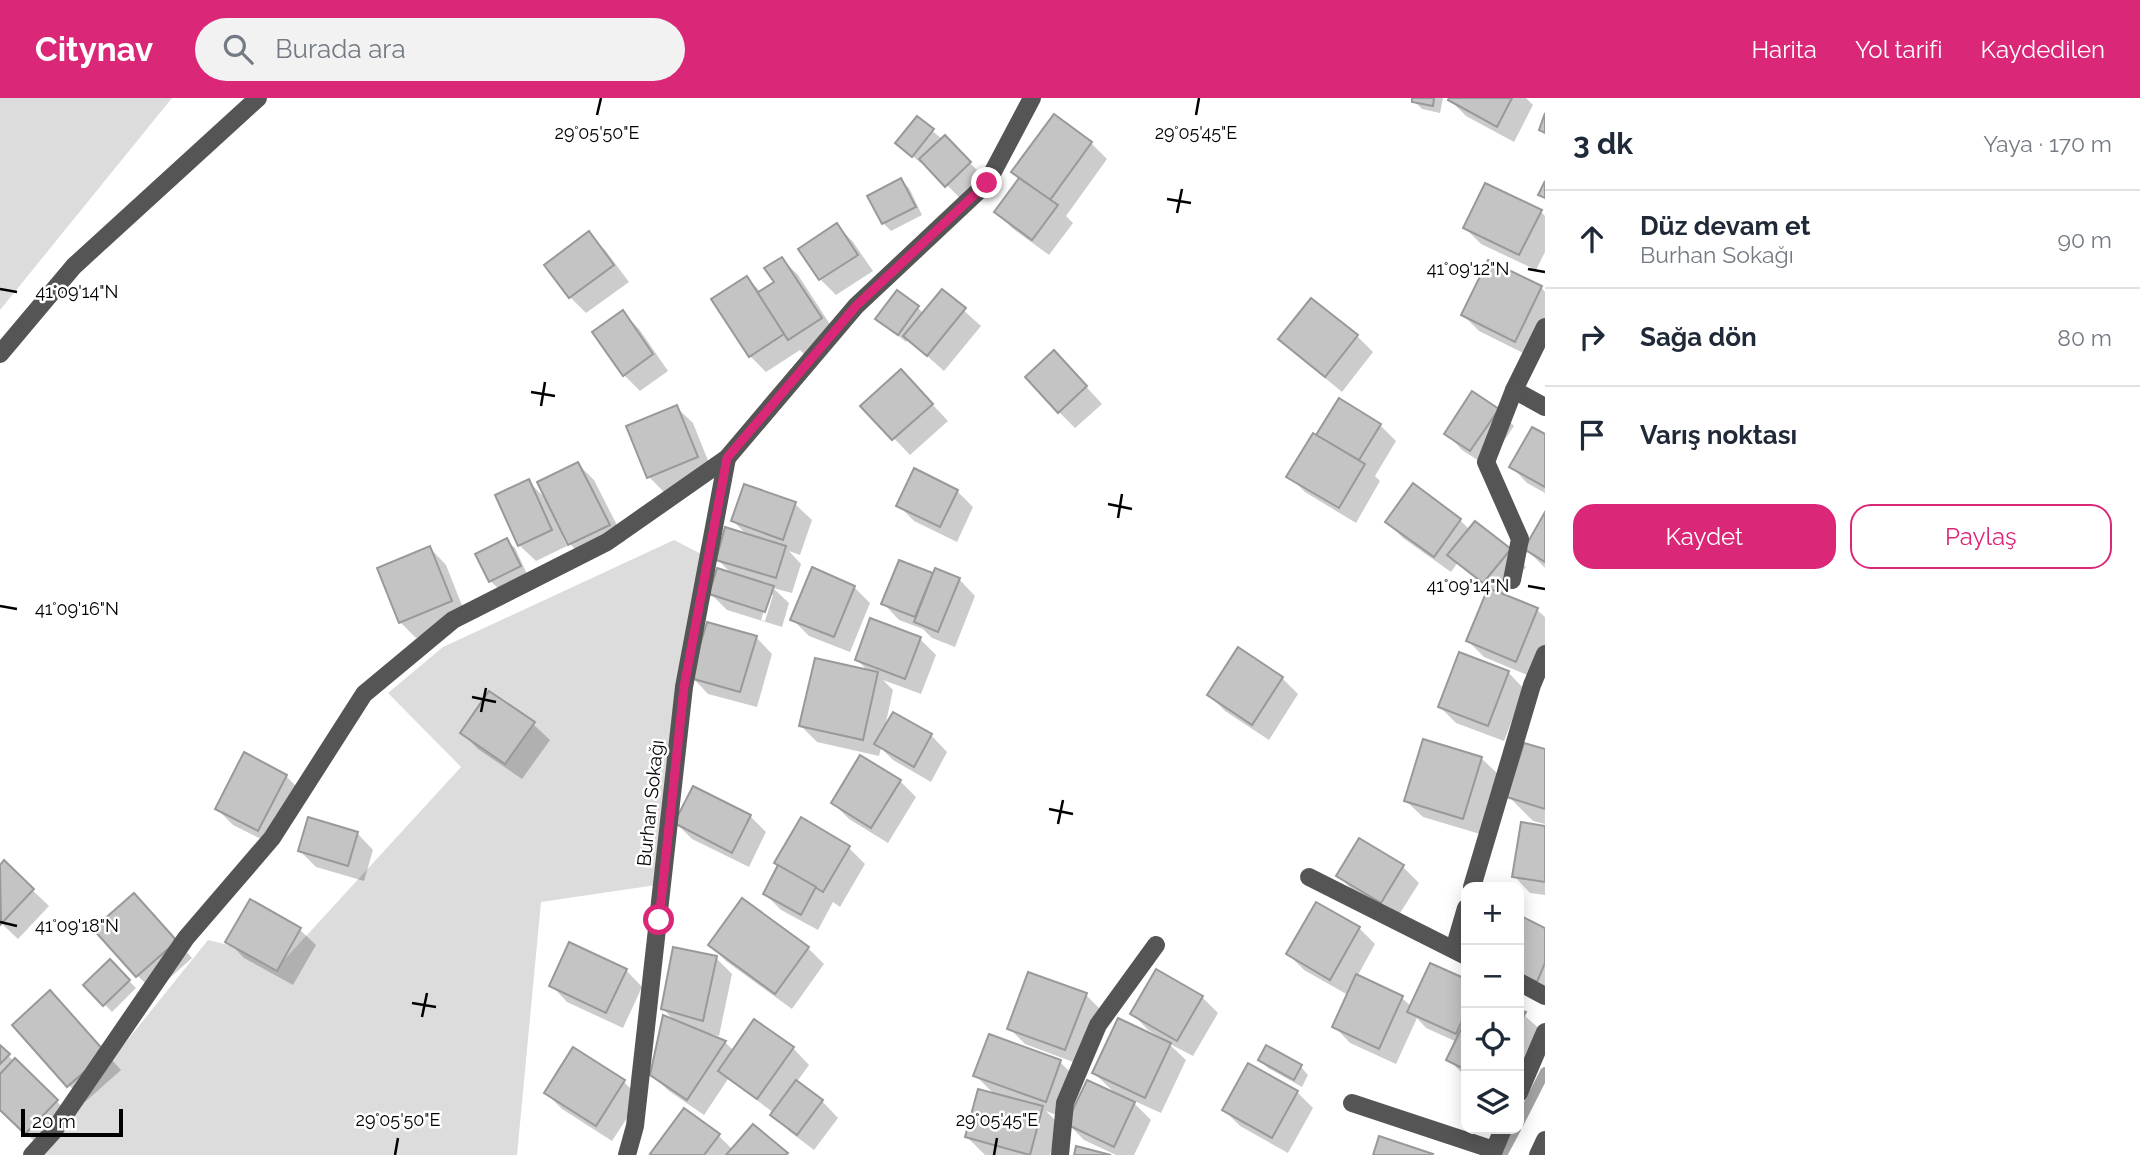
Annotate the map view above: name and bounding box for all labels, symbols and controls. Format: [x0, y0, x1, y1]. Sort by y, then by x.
search box [195, 18, 685, 81]
text: Citynav [35, 30, 153, 69]
icon: search [219, 30, 257, 68]
text: Burada ara [275, 34, 406, 64]
text: Harita [1751, 35, 1817, 64]
text: Yol tarifi [1855, 35, 1943, 64]
text: Kaydedilen [1981, 35, 2105, 64]
text: 29°05'50"E [555, 122, 639, 143]
text: 29°05'45"E [1155, 122, 1237, 143]
text: 3 dk [1573, 126, 1633, 161]
text: Yaya · 170 m [1983, 130, 2112, 157]
route end [971, 167, 1002, 198]
text: Düz devam et [1640, 211, 1810, 241]
icon: ahead [1573, 220, 1611, 258]
text: 90 m [2057, 226, 2112, 253]
text: Burhan Sokağı [1640, 241, 1794, 268]
text: 41°09'12"N [1427, 258, 1509, 279]
text: 41°09'14"N [36, 281, 118, 302]
icon: right [1573, 318, 1611, 356]
text: Sağa dön [1640, 322, 1757, 352]
text: 80 m [2057, 324, 2112, 351]
icon: arrive [1573, 416, 1611, 454]
text: Varış noktası [1640, 420, 1797, 450]
button: Kaydet [1573, 504, 1836, 569]
button: Paylaş [1850, 504, 2112, 569]
text: 41°09'14"N [1427, 575, 1509, 596]
text: 41°09'16"N [35, 598, 119, 619]
street label: Burhan Sokağı [632, 739, 668, 867]
map controls [1461, 882, 1524, 1134]
button: + [1461, 882, 1524, 945]
route start [643, 904, 674, 935]
text: 41°09'18"N [35, 915, 119, 936]
button: − [1461, 945, 1524, 1008]
button: locate [1461, 1008, 1524, 1071]
button: layers [1461, 1071, 1524, 1134]
scale bar [21, 1106, 122, 1138]
text: 29°05'50"E [356, 1109, 440, 1130]
text: 29°05'45"E [956, 1109, 1038, 1130]
text: 20 m [32, 1110, 76, 1132]

